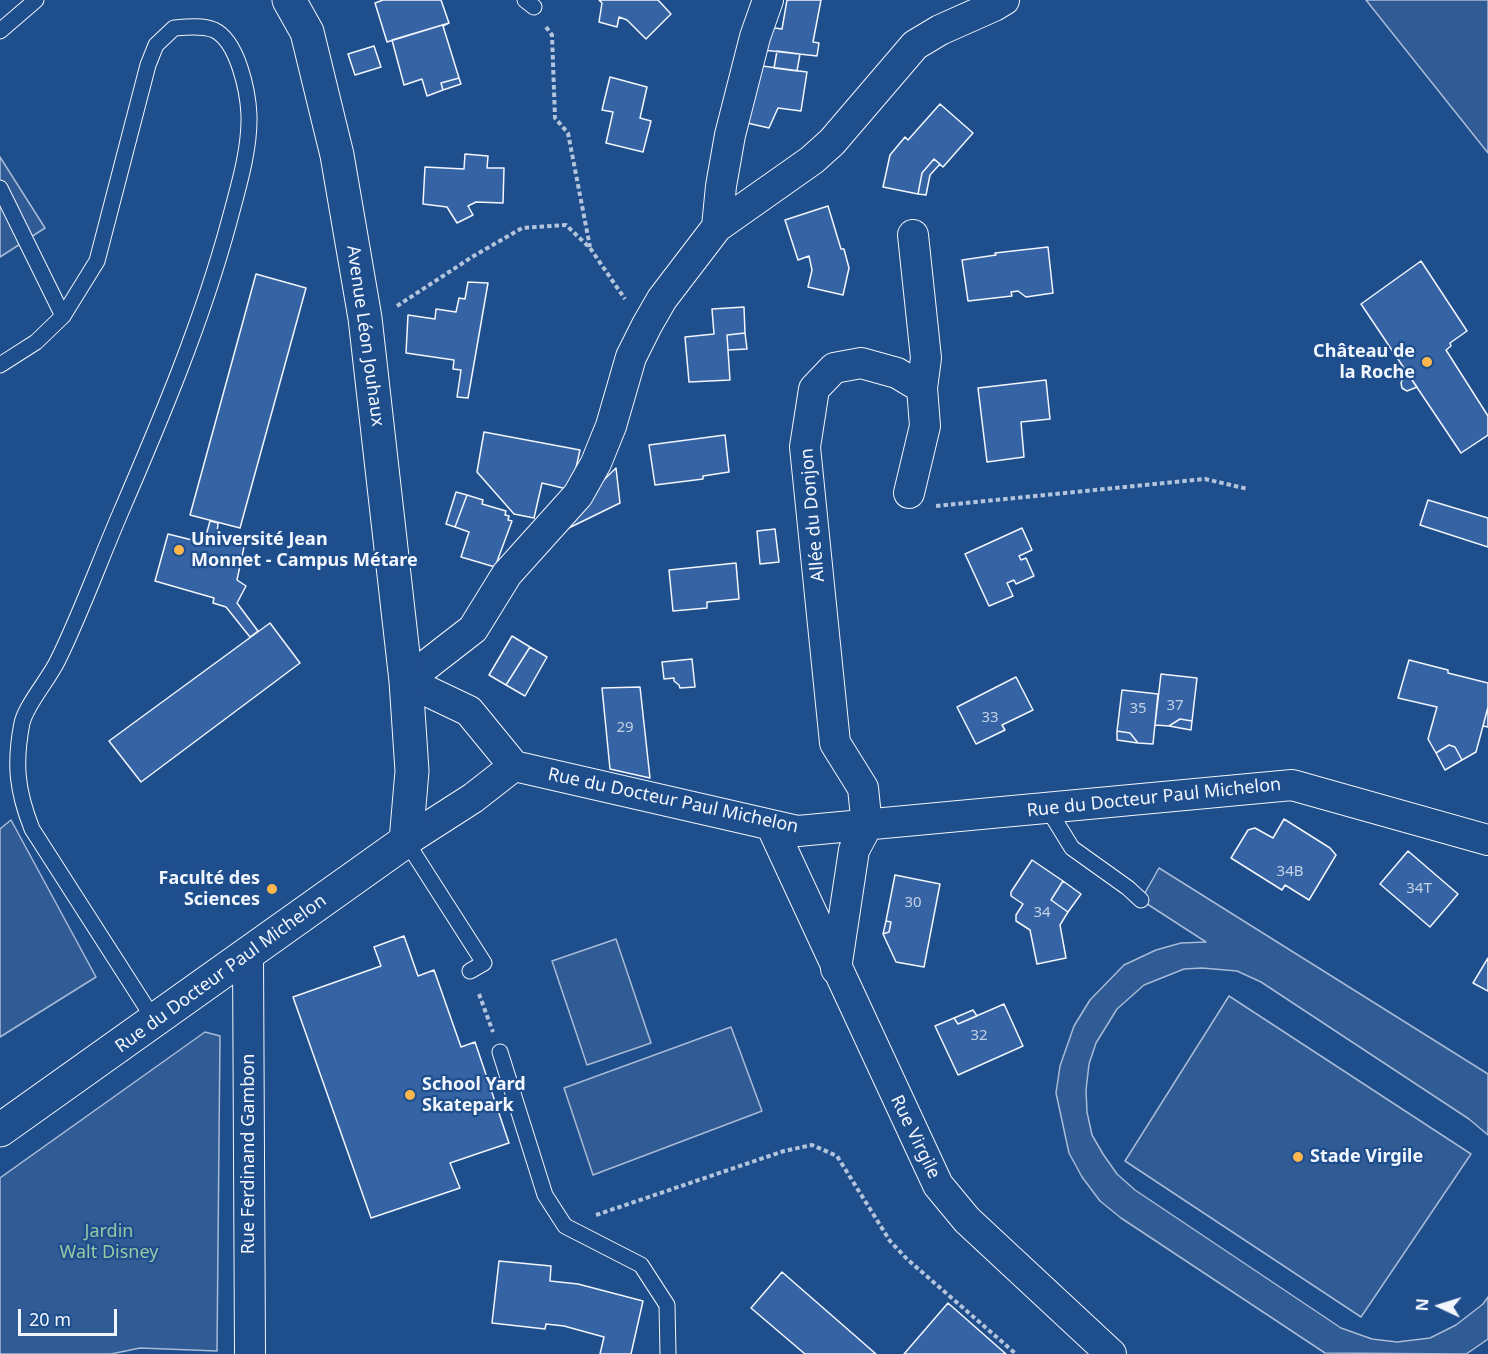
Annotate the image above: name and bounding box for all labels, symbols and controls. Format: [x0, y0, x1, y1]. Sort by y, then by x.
street label: Avenue Léon Jouhaux [342, 244, 388, 428]
place label: Château de la Roche [1313, 341, 1415, 384]
marker: Château de la Roche [1420, 355, 1434, 369]
street label: Allée du Donjon [796, 447, 830, 583]
place label: Université Jean Monnet - Campus Métare [191, 529, 418, 572]
marker: Université Jean Monnet - Campus Métare [172, 543, 186, 557]
house number: 37 [1166, 697, 1184, 715]
house number: 35 [1129, 700, 1147, 718]
house number: 33 [981, 709, 999, 727]
house number: 29 [616, 719, 634, 737]
street label: Rue du Docteur Paul Michelon [546, 764, 800, 838]
street label: Rue du Docteur Paul Michelon [1026, 774, 1282, 822]
house number: 34B [1277, 863, 1303, 881]
place label: Faculté des Sciences [159, 868, 260, 910]
house number: 34T [1406, 880, 1432, 898]
marker: Faculté des Sciences [265, 882, 279, 896]
street label: Rue du Docteur Paul Michelon [111, 890, 331, 1058]
house number: 30 [904, 894, 922, 912]
house number: 34 [1033, 904, 1051, 922]
house number: 32 [970, 1027, 988, 1045]
street label: Rue Ferdinand Gambon [238, 1054, 260, 1254]
place label: School Yard Skatepark [422, 1074, 526, 1116]
marker: School Yard Skatepark [403, 1088, 417, 1102]
street label: Rue Virgile [885, 1092, 945, 1182]
place label: Stade Virgile [1310, 1146, 1423, 1168]
marker: Stade Virgile [1291, 1150, 1305, 1164]
park label: Jardin Walt Disney [60, 1221, 158, 1264]
north arrow [1410, 1276, 1470, 1336]
scale bar [21, 1297, 120, 1335]
text: N [1411, 1297, 1433, 1312]
text: 20 m [29, 1307, 71, 1331]

